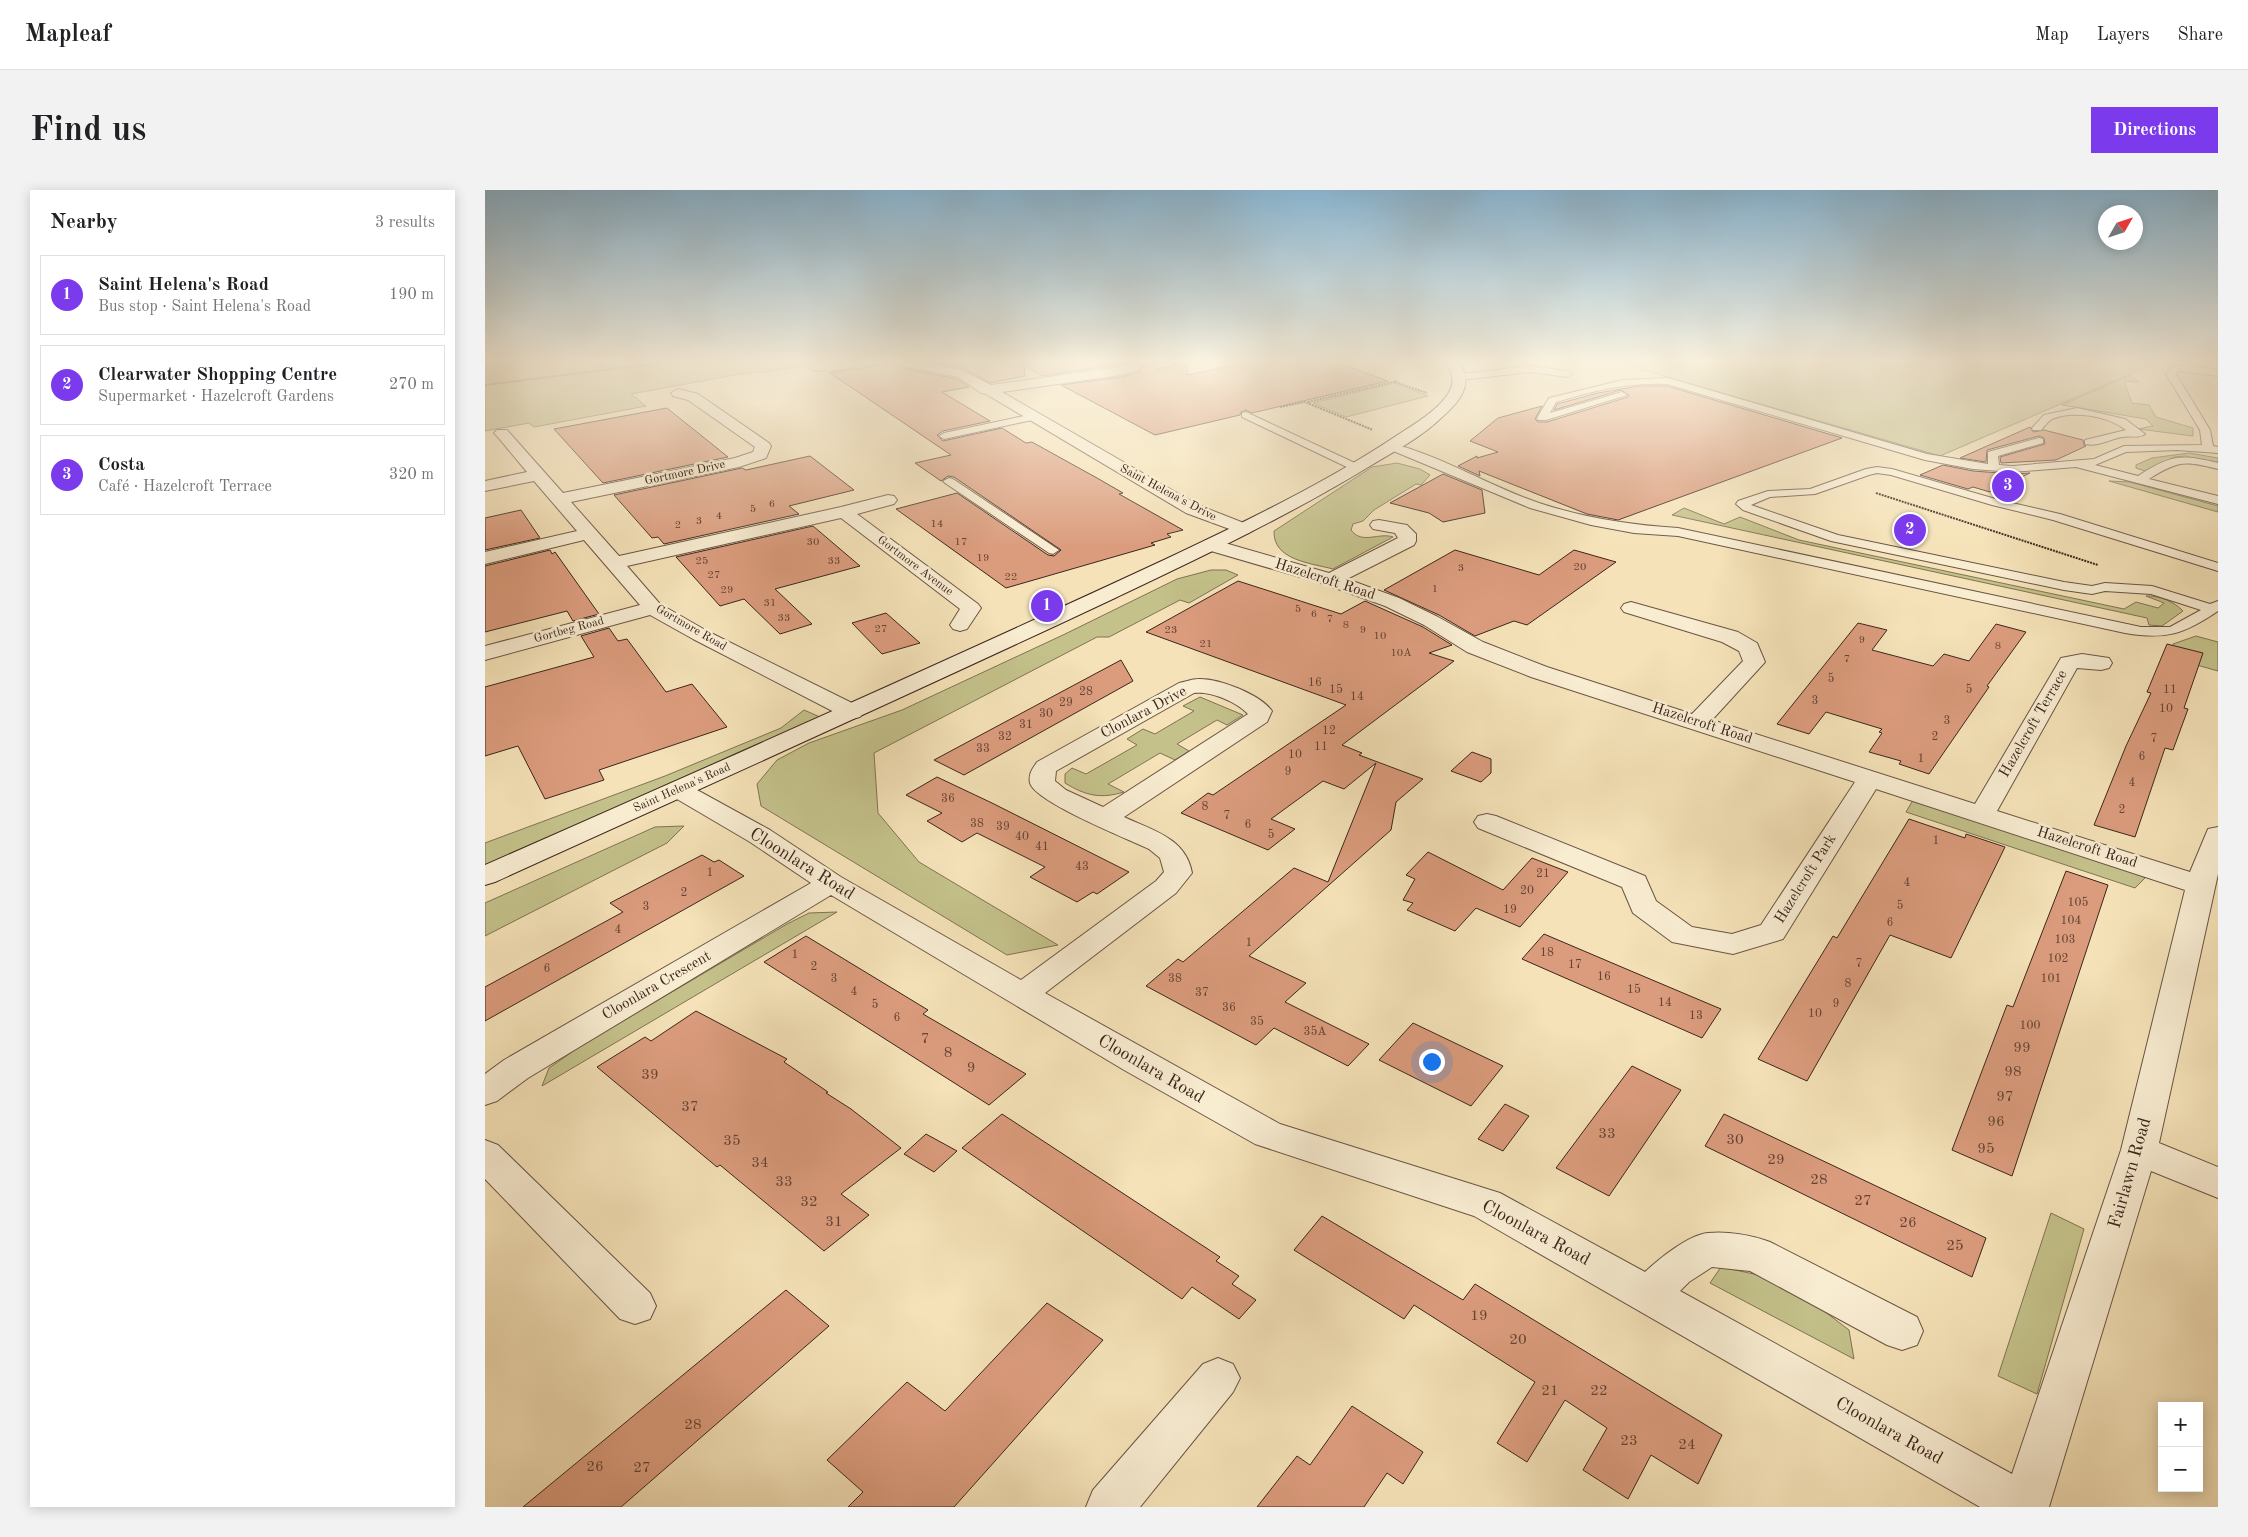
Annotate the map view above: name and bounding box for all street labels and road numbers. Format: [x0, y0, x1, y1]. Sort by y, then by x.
street label: Gortmore Drive [644, 459, 727, 487]
street label: Saint Helena's Drive [1118, 463, 1219, 524]
street label: Gortmore Avenue [875, 534, 955, 598]
street label: Hazelcroft Road [1273, 557, 1377, 603]
street label: Gortmore Road [653, 603, 729, 653]
street label: Gortbeg Road [533, 615, 605, 645]
street label: Hazelcroft Terrace [1997, 668, 2071, 780]
street label: Clonlara Drive [1099, 684, 1189, 742]
street label: Hazelcroft Road [1650, 701, 1754, 747]
street label: Saint Helena's Road [632, 761, 732, 815]
street label: Cloonlara Road [746, 825, 858, 903]
street label: Hazelcroft Road [2035, 825, 2139, 871]
street label: Hazelcroft Park [1773, 832, 1840, 926]
street label: Cloonlara Crescent [600, 949, 714, 1023]
street label: Cloonlara Road [1095, 1031, 1207, 1107]
street label: Fairlawn Road [2106, 1116, 2154, 1230]
street label: Cloonlara Road [1479, 1197, 1593, 1269]
street label: Cloonlara Road [1832, 1394, 1946, 1468]

